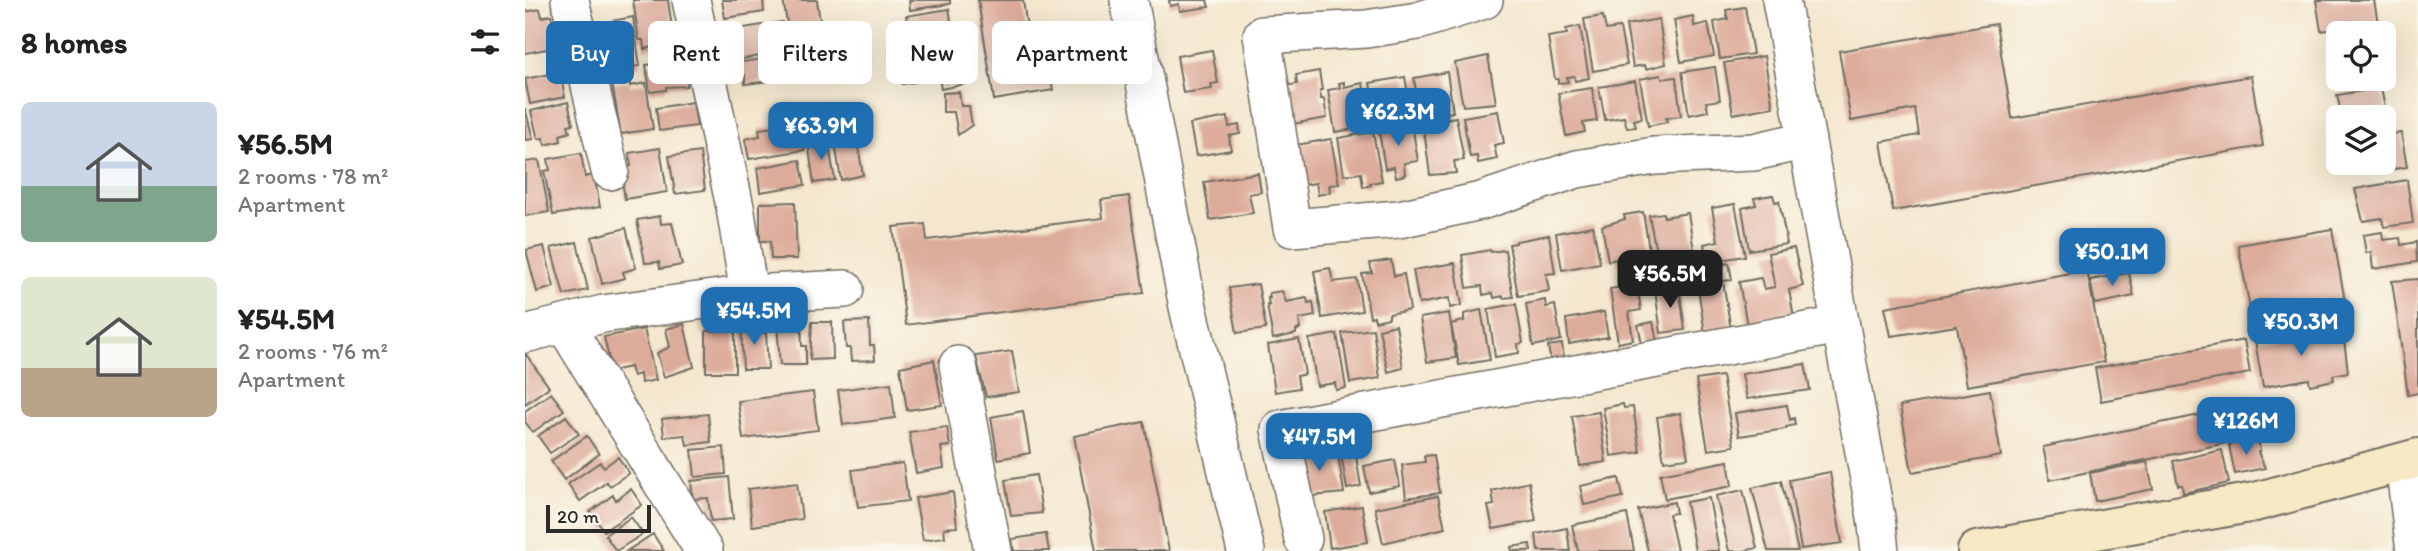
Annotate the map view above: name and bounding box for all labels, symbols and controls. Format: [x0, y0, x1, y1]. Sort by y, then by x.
chip: Buy [546, 21, 634, 84]
chip: Rent [648, 21, 744, 84]
chip: Filters [758, 21, 872, 84]
chip: New [886, 21, 978, 84]
chip: Apartment [992, 21, 1152, 84]
map controls [2326, 21, 2396, 175]
button: locate [2326, 21, 2396, 91]
icon: filters [466, 23, 504, 61]
text: 8 homes [21, 24, 128, 61]
pin: ¥62.3M [1341, 88, 1455, 148]
text: ¥62.3M [1361, 97, 1435, 125]
pin: ¥63.9M [764, 102, 878, 162]
button: layers [2326, 105, 2396, 175]
text: ¥63.9M [784, 111, 858, 139]
text: ¥56.5M [238, 125, 333, 162]
icon: home [77, 130, 161, 214]
text: 2 rooms · 78 m² [238, 162, 388, 190]
text: Apartment [238, 190, 345, 218]
pin: ¥50.1M [2055, 229, 2169, 288]
text: ¥50.1M [2075, 237, 2149, 265]
pin: ¥56.5M [1613, 250, 1727, 310]
text: ¥56.5M [1634, 259, 1706, 287]
pin: ¥54.5M [697, 288, 811, 347]
text: ¥54.5M [717, 296, 791, 324]
pin: ¥50.3M [2244, 298, 2358, 358]
text: ¥54.5M [238, 300, 335, 337]
icon: home [77, 305, 161, 389]
text: ¥50.3M [2263, 307, 2339, 335]
text: 2 rooms · 76 m² [238, 337, 388, 365]
text: Apartment [238, 365, 345, 393]
pin: ¥126M [2197, 398, 2295, 457]
text: ¥126M [2213, 406, 2279, 434]
pin: ¥47.5M [1262, 414, 1376, 473]
text: ¥47.5M [1282, 422, 1356, 450]
scale bar [546, 502, 651, 534]
text: 20 m [557, 505, 599, 528]

